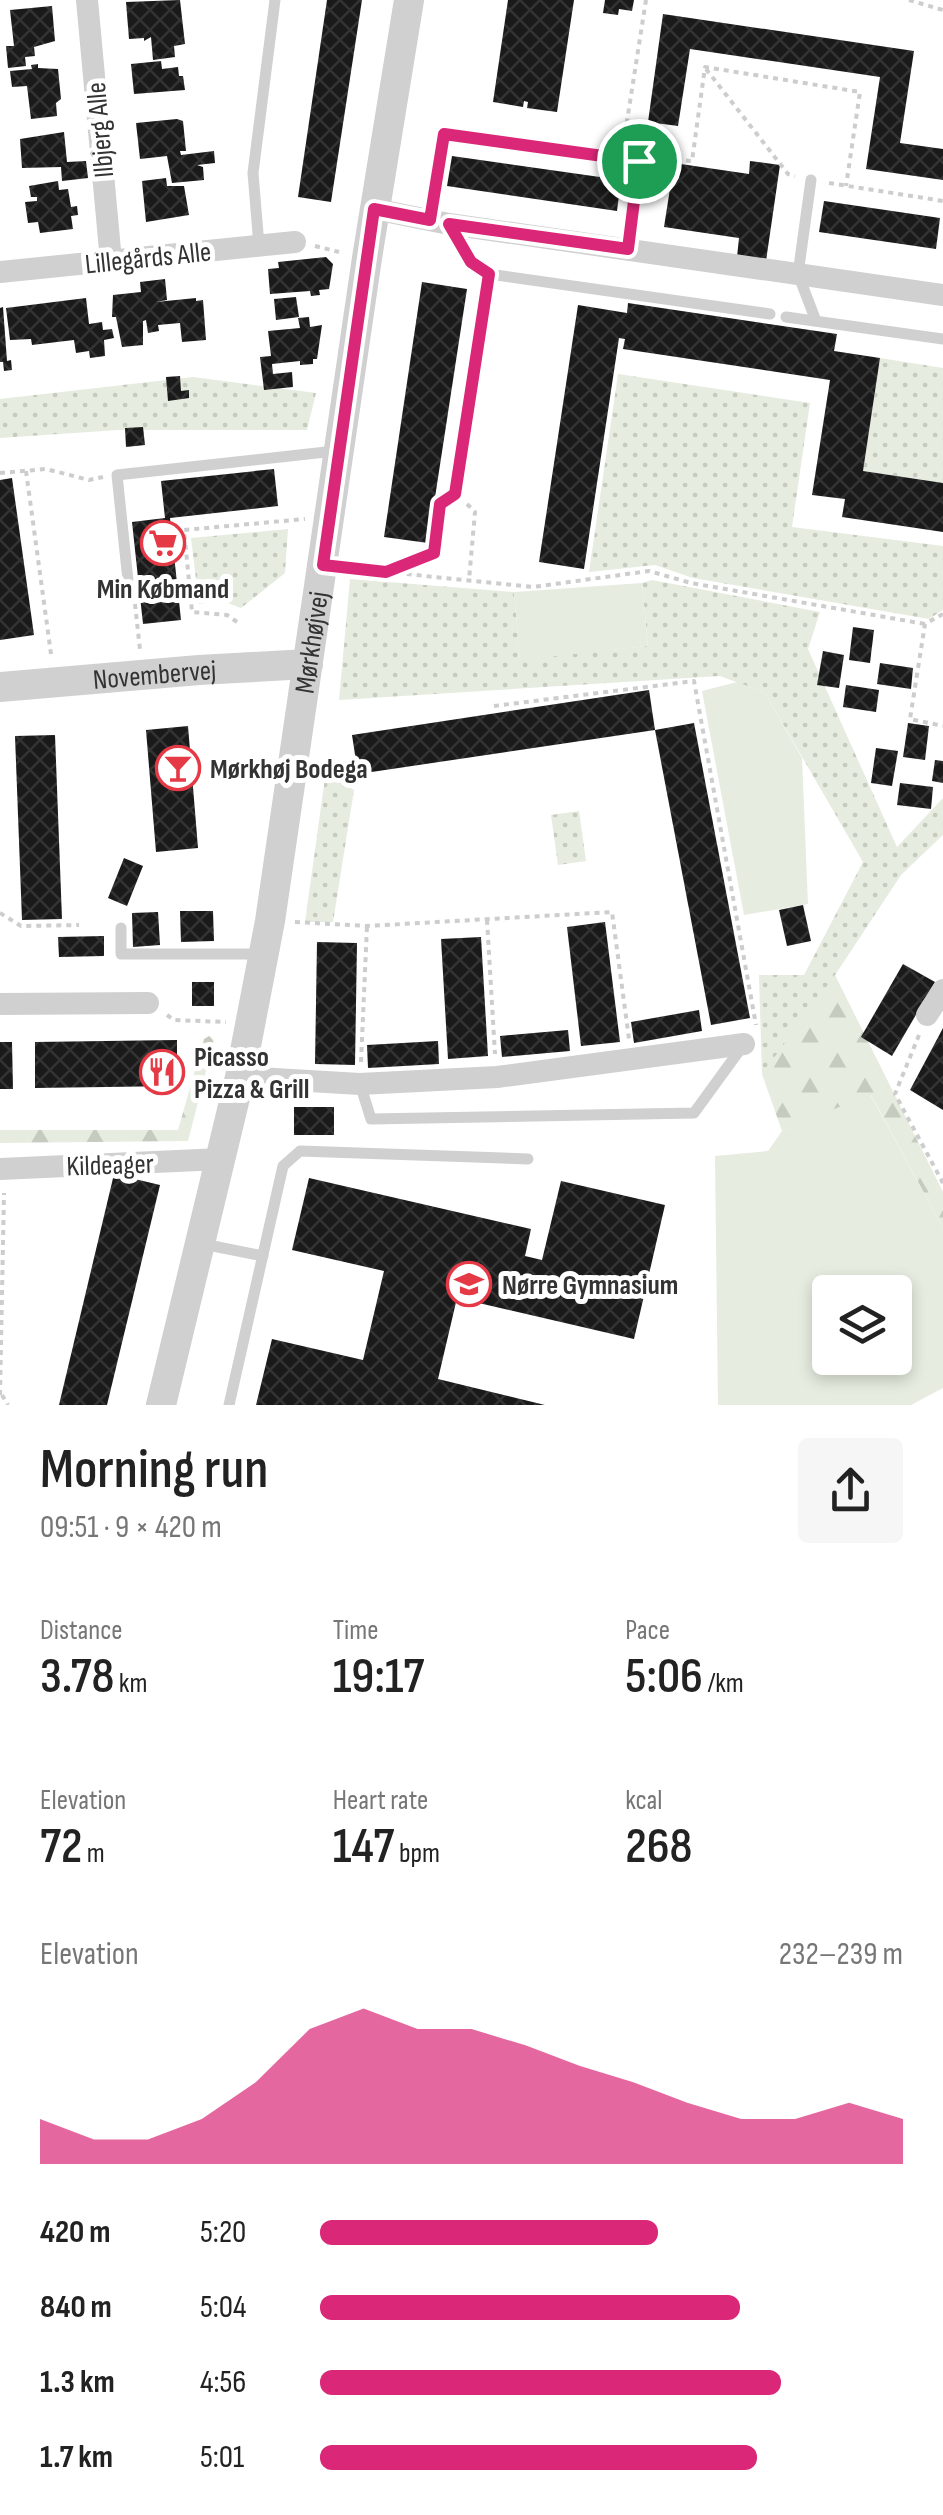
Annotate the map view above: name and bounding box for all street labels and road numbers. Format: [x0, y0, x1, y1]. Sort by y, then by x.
street label: Ilbjerg Alle [80, 81, 121, 179]
street label: Lillegårds Alle [83, 235, 213, 282]
street label: Mørkhøjvej [289, 589, 336, 696]
street label: Novembervej [92, 654, 217, 697]
street label: Kildeager [66, 1147, 154, 1184]

